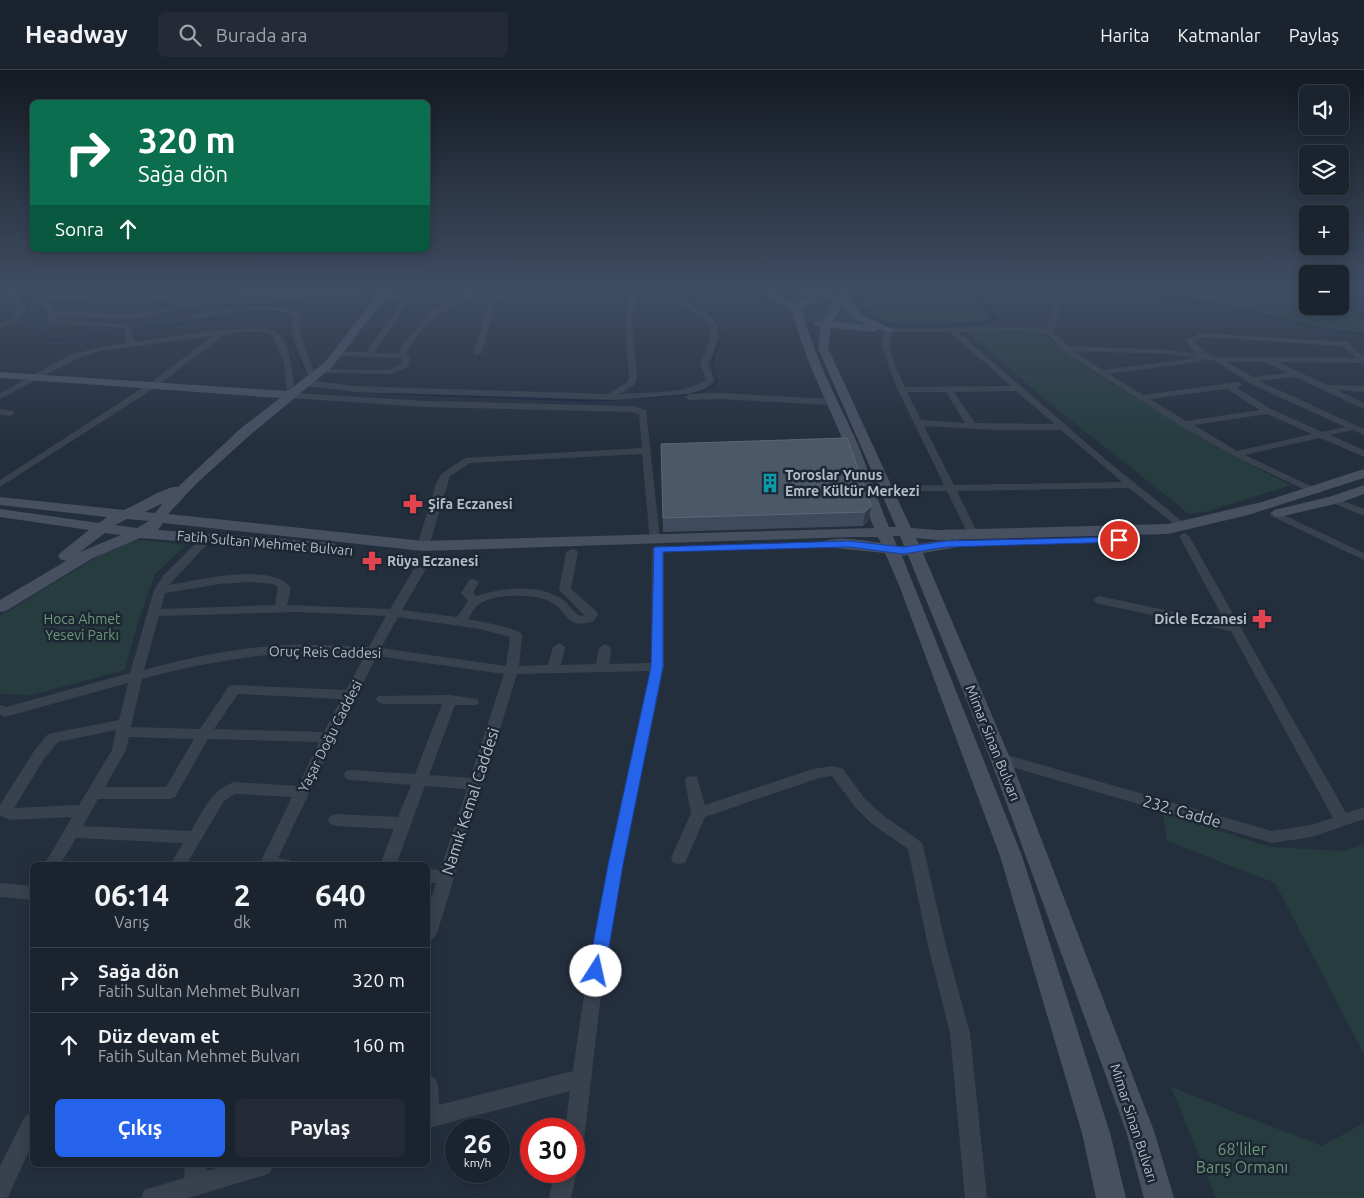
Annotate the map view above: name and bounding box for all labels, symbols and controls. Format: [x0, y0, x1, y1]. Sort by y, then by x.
search box [158, 12, 508, 57]
text: Headway [25, 21, 128, 48]
icon: search [176, 21, 204, 49]
text: Burada ara [216, 24, 308, 46]
text: Harita [1100, 25, 1150, 45]
text: Katmanlar [1178, 25, 1261, 45]
text: Paylaş [1289, 25, 1339, 45]
map controls [1299, 85, 1349, 315]
button: sound [1299, 85, 1349, 135]
icon: right [55, 120, 120, 185]
text: 320 m [138, 120, 236, 160]
button: layers [1299, 145, 1349, 195]
text: Sağa dön [138, 161, 228, 186]
button: + [1299, 205, 1349, 255]
icon: ahead [114, 215, 142, 243]
text: Sonra [55, 218, 104, 240]
button: − [1299, 265, 1349, 315]
place label: Toroslar Yunus Emre Kültür Merkezi [785, 467, 920, 499]
building icon: Toroslar Yunus Emre Kültür Merkezi [759, 472, 781, 494]
pharmacy icon: Şifa Eczanesi [402, 493, 424, 515]
place label: Şifa Eczanesi [428, 496, 513, 513]
pin [1098, 519, 1140, 561]
icon: arrive [1105, 526, 1133, 554]
street label: Fatih Sultan Mehmet Bulvarı [176, 527, 354, 559]
pharmacy icon: Rüya Eczanesi [361, 550, 383, 572]
place label: Rüya Eczanesi [387, 553, 479, 569]
pharmacy icon: Dicle Eczanesi [1251, 608, 1273, 630]
park label: Hoca Ahmet Yesevi Parkı [43, 611, 121, 643]
place label: Dicle Eczanesi [1154, 611, 1247, 627]
street label: Oruç Reis Caddesi [269, 643, 381, 661]
street label: Yaşar Doğu Caddesi [295, 677, 365, 795]
street label: Mimar Sinan Bulvarı [962, 683, 1024, 803]
street label: Namık Kemal Caddesi [438, 725, 502, 877]
street label: 232. Cadde [1141, 791, 1223, 831]
text: 06:14 [94, 878, 169, 912]
text: 2 [234, 878, 251, 912]
text: 640 [315, 878, 366, 912]
text: Varış [114, 913, 149, 931]
text: dk [233, 913, 251, 931]
text: m [334, 913, 347, 931]
position arrow [569, 944, 621, 996]
text: Sağa dön [98, 960, 179, 982]
icon: right [55, 966, 83, 994]
text: 320 m [352, 969, 405, 991]
text: Fatih Sultan Mehmet Bulvarı [98, 982, 300, 1000]
text: Düz devam et [98, 1025, 219, 1047]
icon: ahead [55, 1031, 83, 1059]
text: 160 m [352, 1034, 405, 1056]
text: Fatih Sultan Mehmet Bulvarı [98, 1047, 300, 1065]
street label: Mimar Sinan Bulvarı [1107, 1062, 1161, 1184]
button: Çıkış [55, 1099, 225, 1157]
button: Paylaş [235, 1099, 405, 1157]
speed limit sign: 30 [520, 1118, 585, 1183]
text: 26 [463, 1130, 492, 1158]
park label: 68'liler Barış Ormanı [1196, 1140, 1288, 1176]
text: km/h [464, 1156, 491, 1169]

